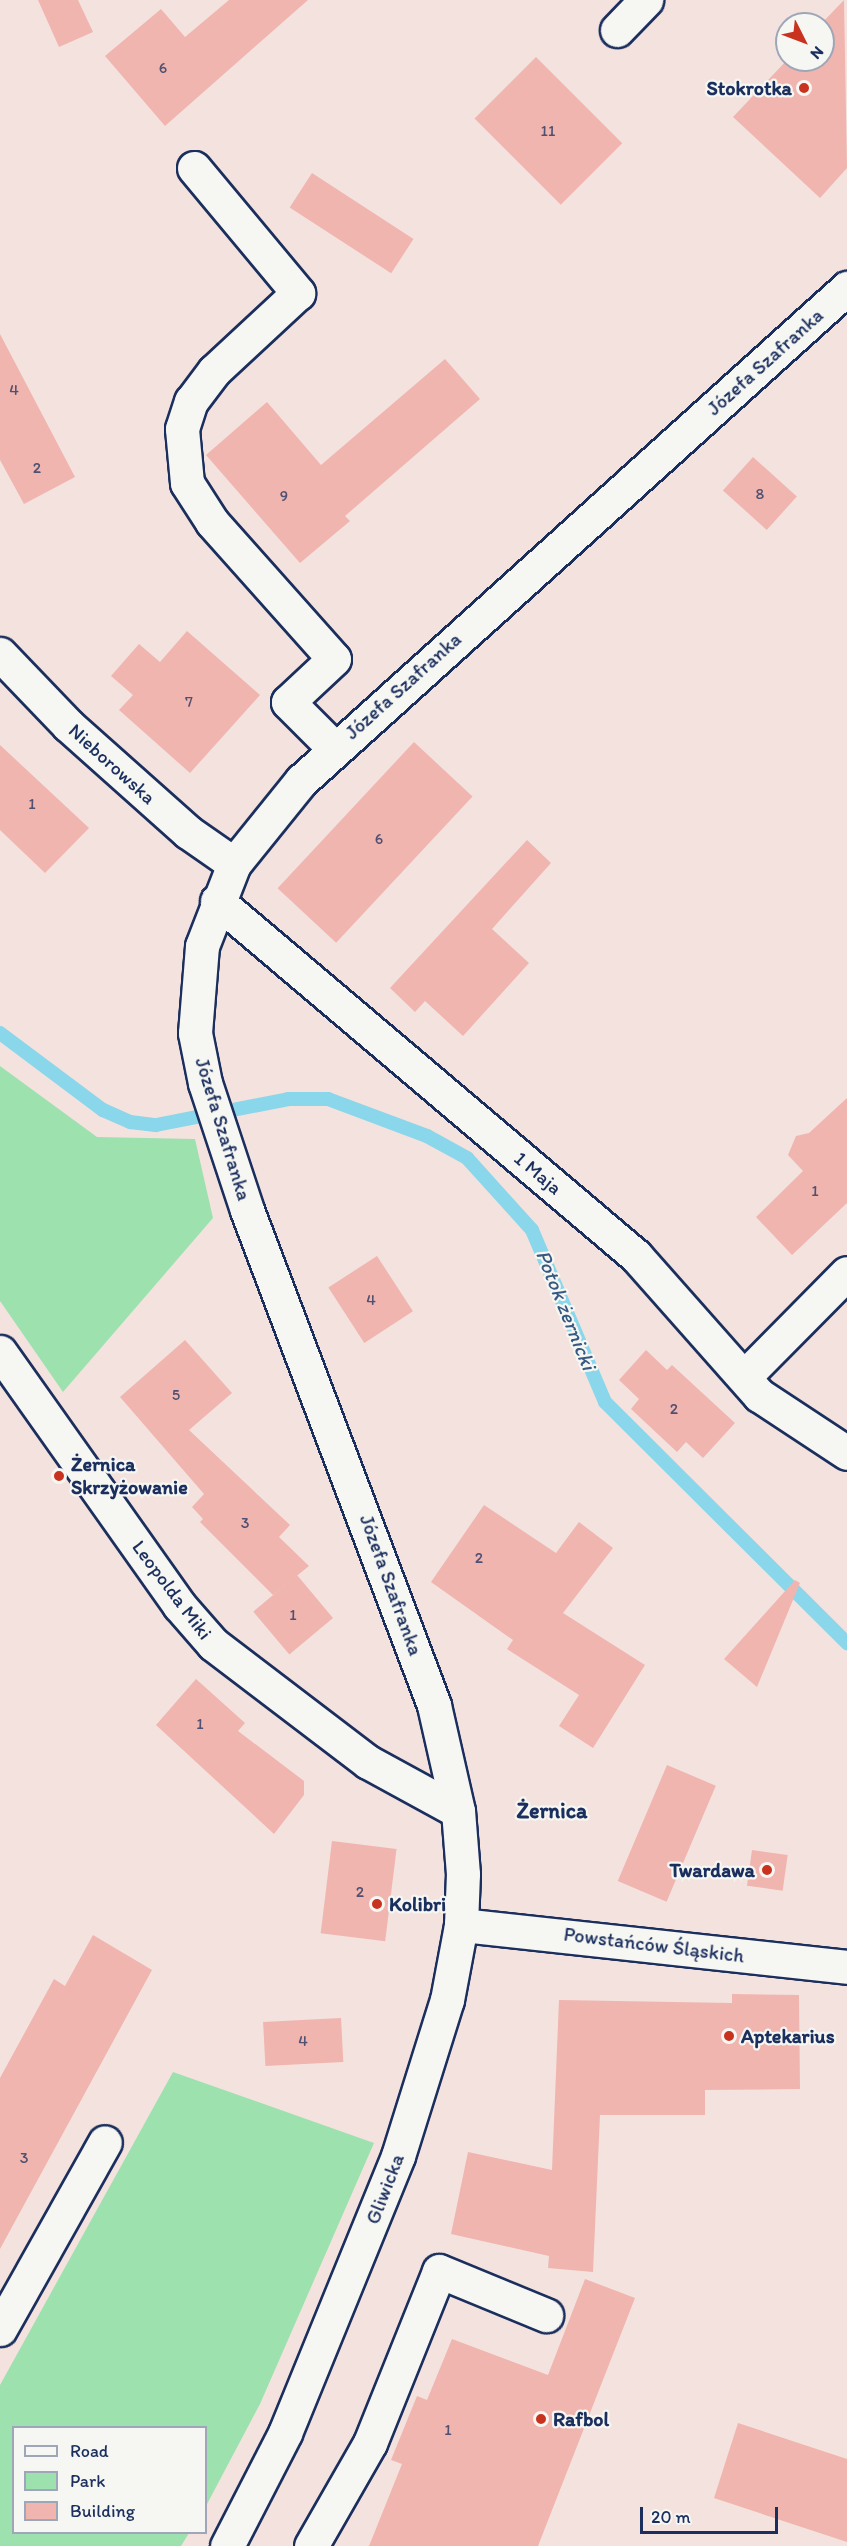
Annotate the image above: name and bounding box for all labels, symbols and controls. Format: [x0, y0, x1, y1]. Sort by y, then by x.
north arrow [775, 12, 835, 72]
text: N [807, 43, 828, 63]
house number: 6 [159, 58, 167, 78]
place label: Stokrotka [707, 76, 792, 100]
marker: Stokrotka [797, 81, 811, 95]
house number: 11 [541, 121, 555, 141]
street label: Józefa Szafranka [702, 303, 828, 421]
house number: 4 [9, 380, 19, 400]
house number: 2 [33, 458, 41, 478]
house number: 8 [756, 484, 764, 504]
house number: 9 [280, 486, 288, 506]
street label: Józefa Szafranka [340, 627, 466, 745]
house number: 7 [185, 692, 193, 712]
street label: Nieborowska [63, 719, 161, 809]
house number: 1 [28, 794, 36, 814]
house number: 6 [375, 829, 383, 849]
street label: Józefa Szafranka [190, 1055, 256, 1203]
street label: 1 Maja [509, 1146, 567, 1200]
house number: 1 [811, 1181, 819, 1201]
water label: Potok żernicki [531, 1247, 601, 1373]
house number: 4 [366, 1290, 376, 1310]
house number: 5 [172, 1385, 180, 1405]
house number: 2 [670, 1399, 678, 1419]
place label: Żernica Skrzyżowanie [71, 1452, 188, 1499]
marker: Żernica Skrzyżowanie [52, 1469, 66, 1483]
street label: Józefa Szafranka [354, 1511, 428, 1659]
house number: 3 [241, 1513, 249, 1533]
street label: Leopolda Miki [127, 1536, 217, 1644]
house number: 2 [475, 1548, 483, 1568]
house number: 1 [289, 1605, 297, 1625]
house number: 1 [196, 1714, 204, 1734]
district label: Żernica [517, 1798, 587, 1824]
place label: Twardawa [669, 1858, 755, 1882]
marker: Twardawa [760, 1863, 774, 1877]
house number: 2 [356, 1882, 364, 1902]
place label: Kolibri [389, 1892, 446, 1916]
marker: Kolibri [370, 1897, 384, 1911]
street label: Powstańców Śląskich [563, 1922, 745, 1968]
place label: Aptekarius [741, 2024, 835, 2048]
marker: Aptekarius [722, 2029, 736, 2043]
house number: 4 [298, 2031, 308, 2051]
house number: 3 [20, 2148, 28, 2168]
street label: Gliwicka [361, 2150, 409, 2228]
place label: Rafbol [553, 2407, 609, 2431]
marker: Rafbol [534, 2412, 548, 2426]
house number: 1 [444, 2420, 452, 2440]
legend [12, 2426, 207, 2534]
text: Road [70, 2440, 109, 2462]
text: Park [70, 2470, 105, 2492]
scale bar [643, 2495, 781, 2533]
text: Building [70, 2500, 135, 2522]
text: 20 m [651, 2506, 691, 2528]

